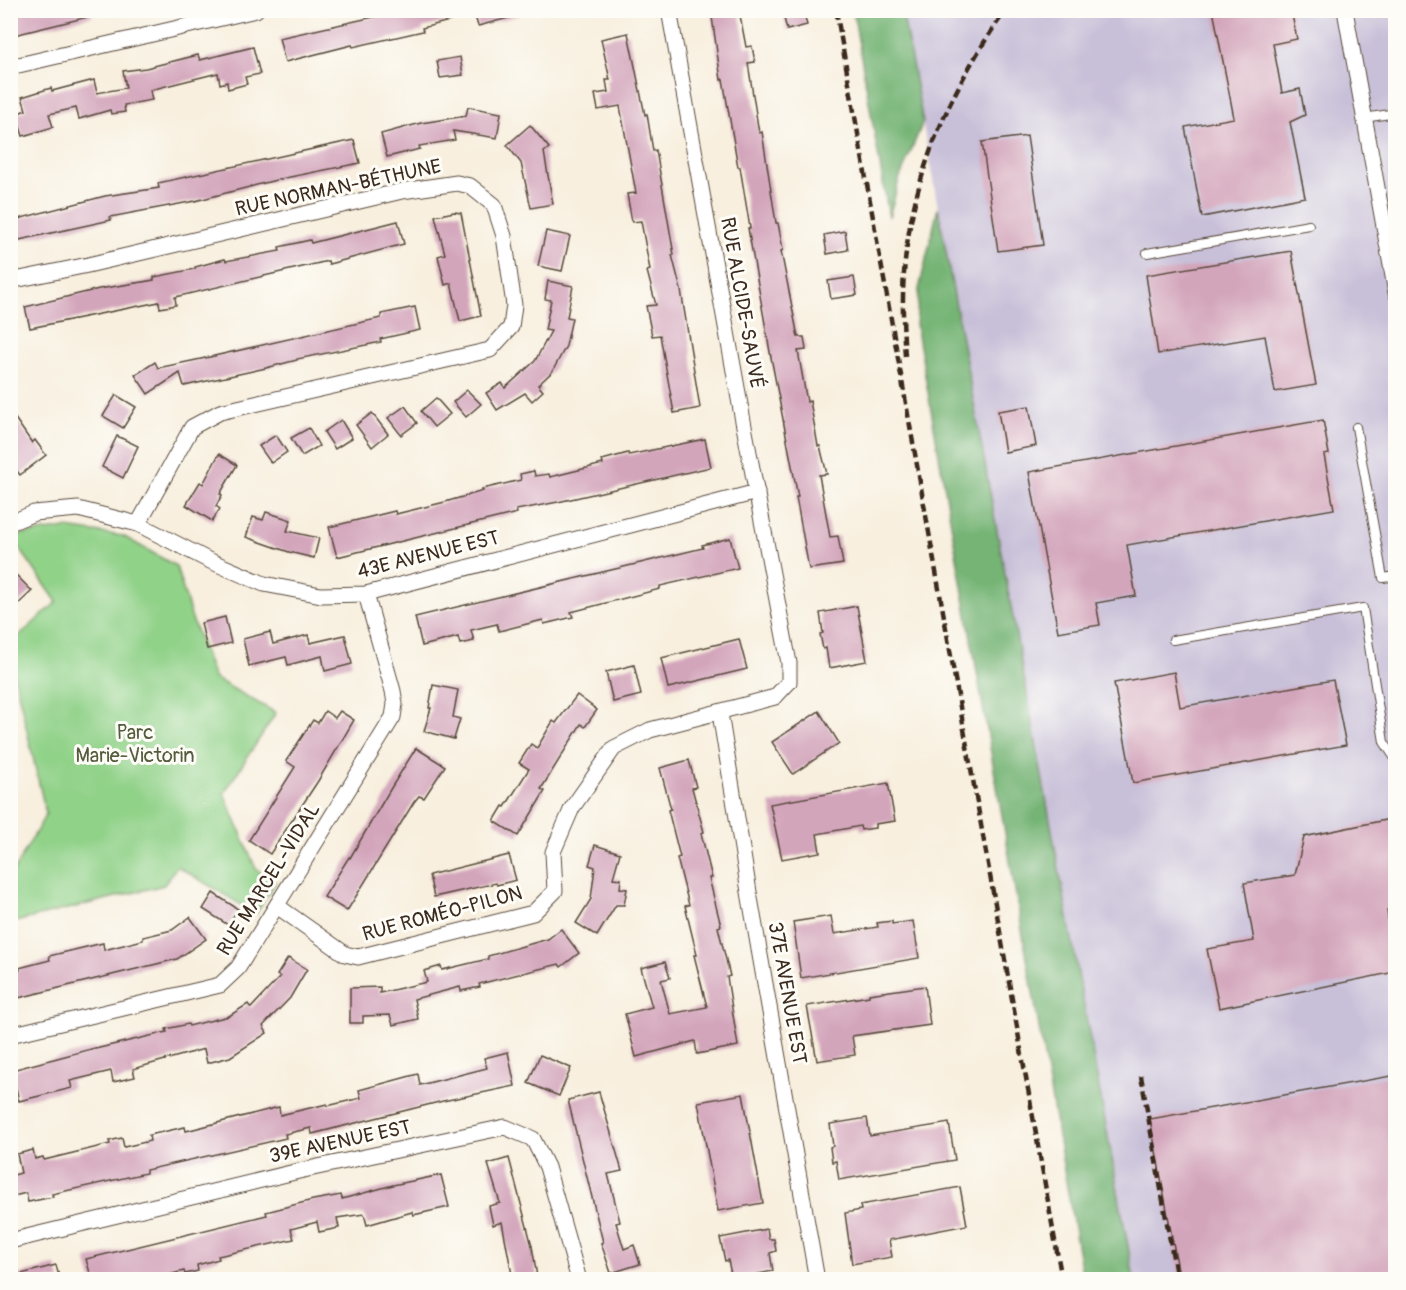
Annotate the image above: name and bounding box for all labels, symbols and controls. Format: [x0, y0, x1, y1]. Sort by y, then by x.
street label: RUE NORMAN-BÉTHUNE [233, 153, 444, 222]
street label: RUE ALCIDE-SAUVÉ [715, 215, 770, 391]
street label: 43E AVENUE EST [355, 525, 502, 584]
park label: Parc Marie-Victorin [75, 720, 195, 768]
street label: RUE MARCEL-VIDAL [211, 798, 326, 960]
street label: RUE ROMÉO-PILON [359, 880, 525, 947]
street label: 37E AVENUE EST [763, 920, 812, 1066]
street label: 39E AVENUE EST [267, 1114, 413, 1169]

